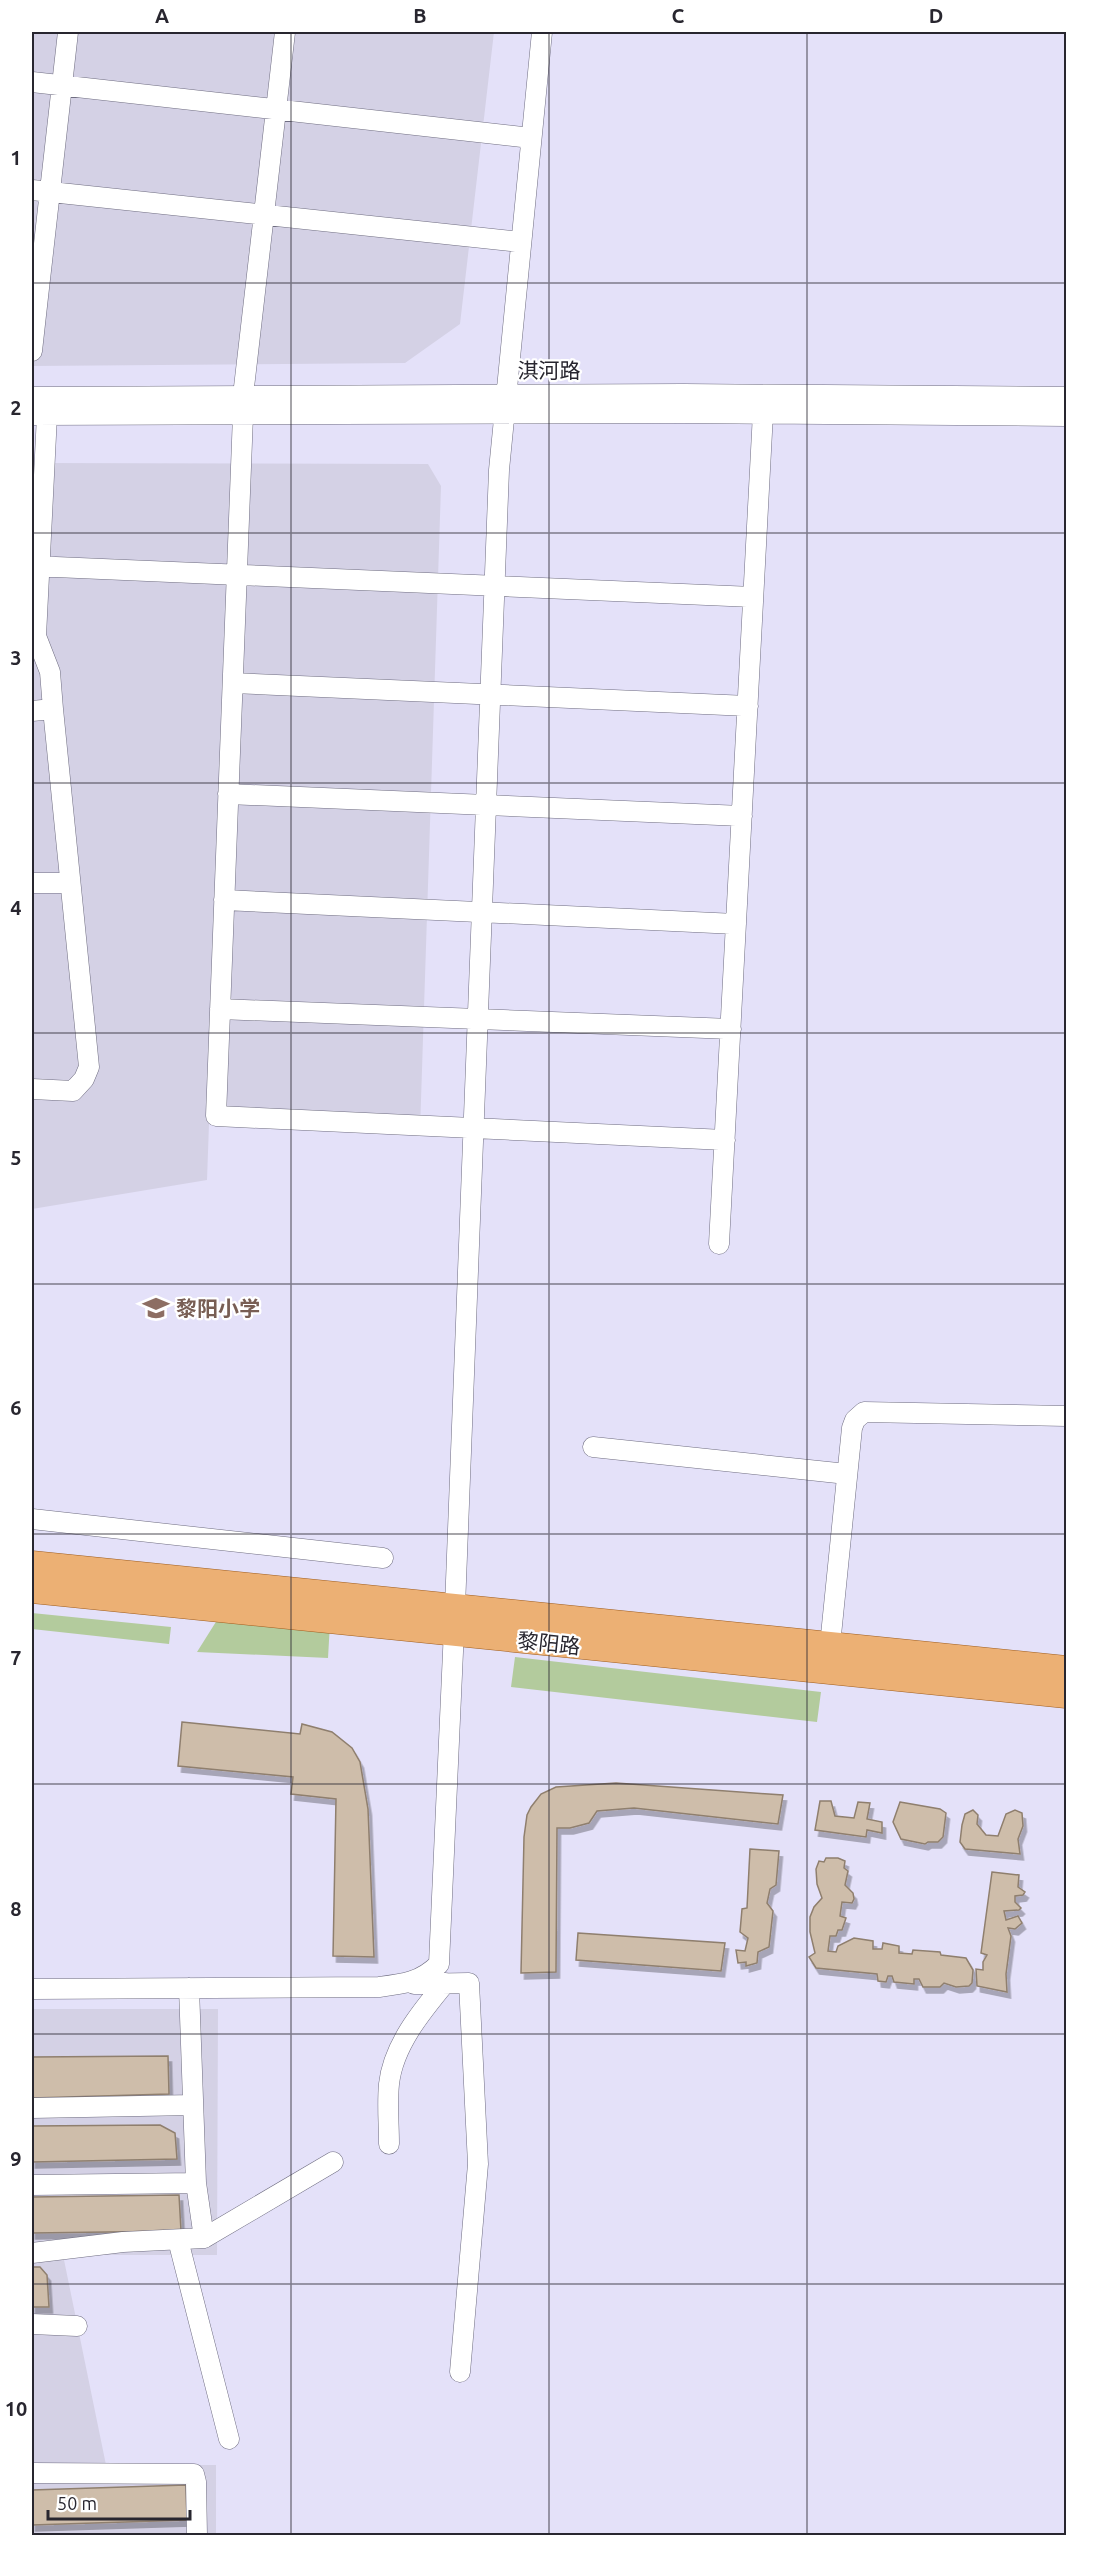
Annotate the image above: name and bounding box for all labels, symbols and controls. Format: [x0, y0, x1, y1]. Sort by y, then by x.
text: A [155, 4, 169, 27]
text: B [413, 4, 427, 27]
text: C [672, 4, 685, 27]
text: D [929, 4, 943, 27]
text: 1 [10, 146, 22, 169]
street label: 淇河路 [518, 358, 581, 382]
text: 2 [10, 396, 22, 419]
text: 3 [10, 646, 22, 669]
text: 4 [10, 896, 22, 919]
text: 5 [10, 1146, 22, 1169]
school or university icon: 黎阳小学 [141, 1293, 171, 1323]
place label: 黎阳小学 [176, 1296, 260, 1320]
text: 6 [10, 1396, 22, 1419]
street label: 黎阳路 [516, 1628, 582, 1658]
text: 7 [10, 1646, 22, 1669]
text: 8 [10, 1897, 22, 1920]
text: 9 [10, 2147, 22, 2170]
text: 10 [5, 2397, 27, 2420]
scale bar [48, 2483, 190, 2521]
text: 50 m [57, 2493, 97, 2513]

